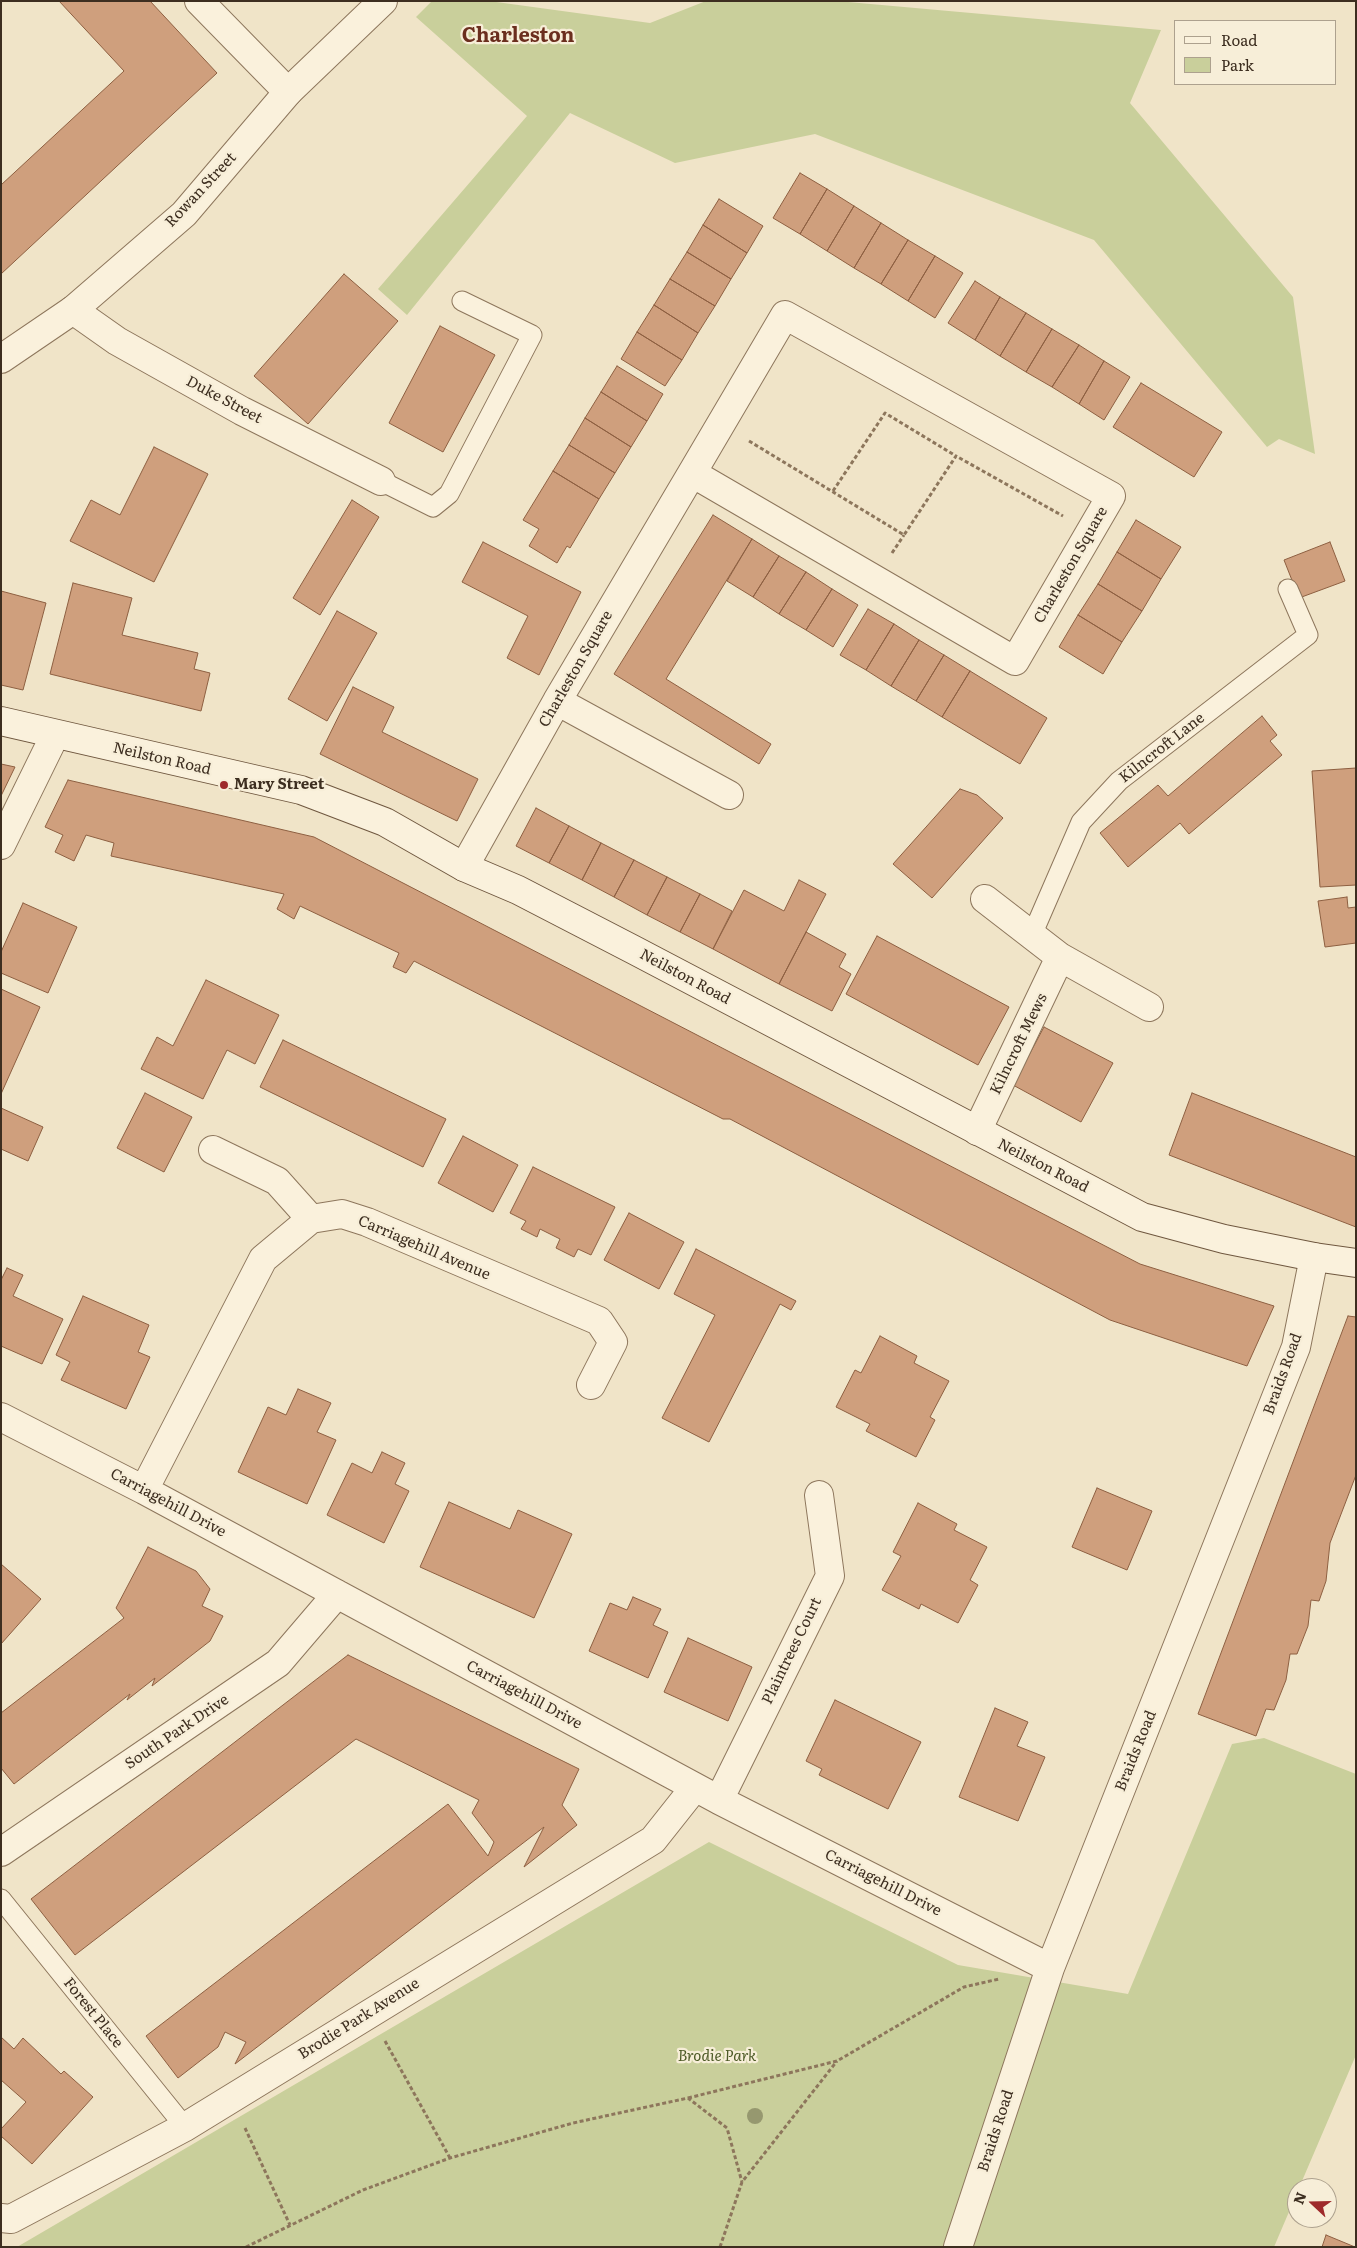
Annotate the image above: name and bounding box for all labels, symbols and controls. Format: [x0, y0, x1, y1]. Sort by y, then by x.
legend [1174, 20, 1337, 85]
district label: Charleston [462, 24, 574, 48]
text: Road [1221, 28, 1257, 51]
text: Park [1221, 53, 1254, 76]
street label: Rowan Street [162, 149, 240, 231]
street label: Duke Street [183, 372, 265, 428]
street label: Charleston Square [1030, 504, 1112, 626]
street label: Charleston Square [535, 608, 617, 730]
street label: Kilncroft Lane [1116, 709, 1208, 787]
street label: Neilston Road [111, 739, 213, 779]
place label: Mary Street [234, 776, 324, 794]
marker: Mary Street [218, 779, 230, 791]
street label: Neilston Road [637, 946, 733, 1008]
street label: Kilncroft Mews [987, 990, 1051, 1098]
street label: Neilston Road [994, 1135, 1092, 1197]
street label: Carriagehill Avenue [355, 1212, 493, 1284]
street label: Braids Road [1260, 1331, 1306, 1417]
street label: Carriagehill Drive [107, 1465, 229, 1541]
street label: Plaintrees Court [758, 1595, 826, 1707]
street label: Carriagehill Drive [463, 1657, 585, 1733]
street label: South Park Drive [122, 1691, 232, 1773]
street label: Braids Road [1112, 1708, 1160, 1794]
street label: Carriagehill Drive [822, 1846, 944, 1920]
street label: Forest Place [59, 1974, 127, 2052]
street label: Brodie Park Avenue [295, 1974, 423, 2064]
park label: Brodie Park [678, 2048, 756, 2066]
street label: Braids Road [974, 2088, 1018, 2174]
north arrow [1287, 2178, 1337, 2228]
text: N [1287, 2189, 1310, 2207]

